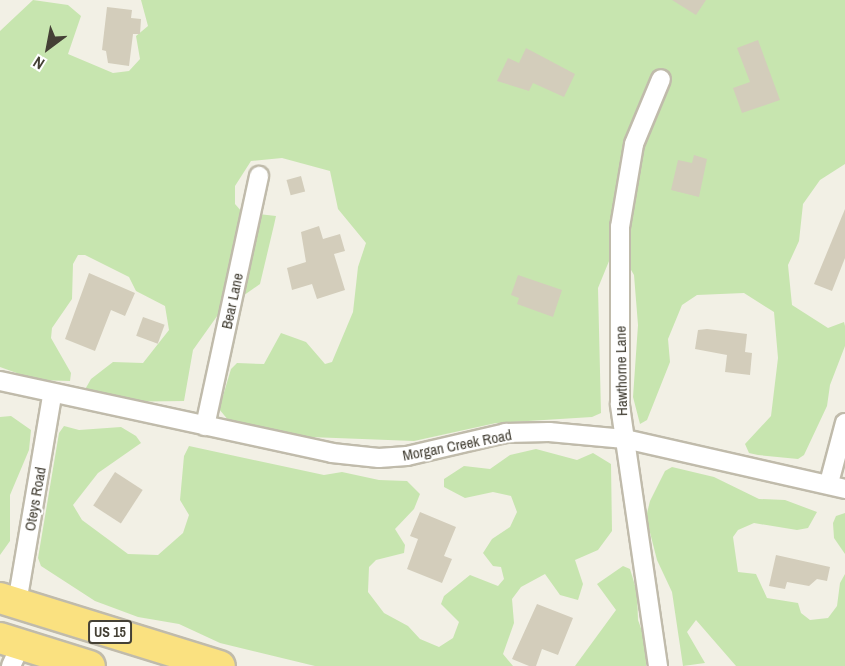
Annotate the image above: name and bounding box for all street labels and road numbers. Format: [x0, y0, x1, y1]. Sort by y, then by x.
street label: Bear Lane [217, 271, 247, 331]
street label: Hawthorne Lane [611, 326, 631, 416]
street label: Morgan Creek Road [401, 426, 513, 464]
street label: Oteys Road [20, 465, 50, 533]
road number: US 15 [88, 621, 132, 643]

